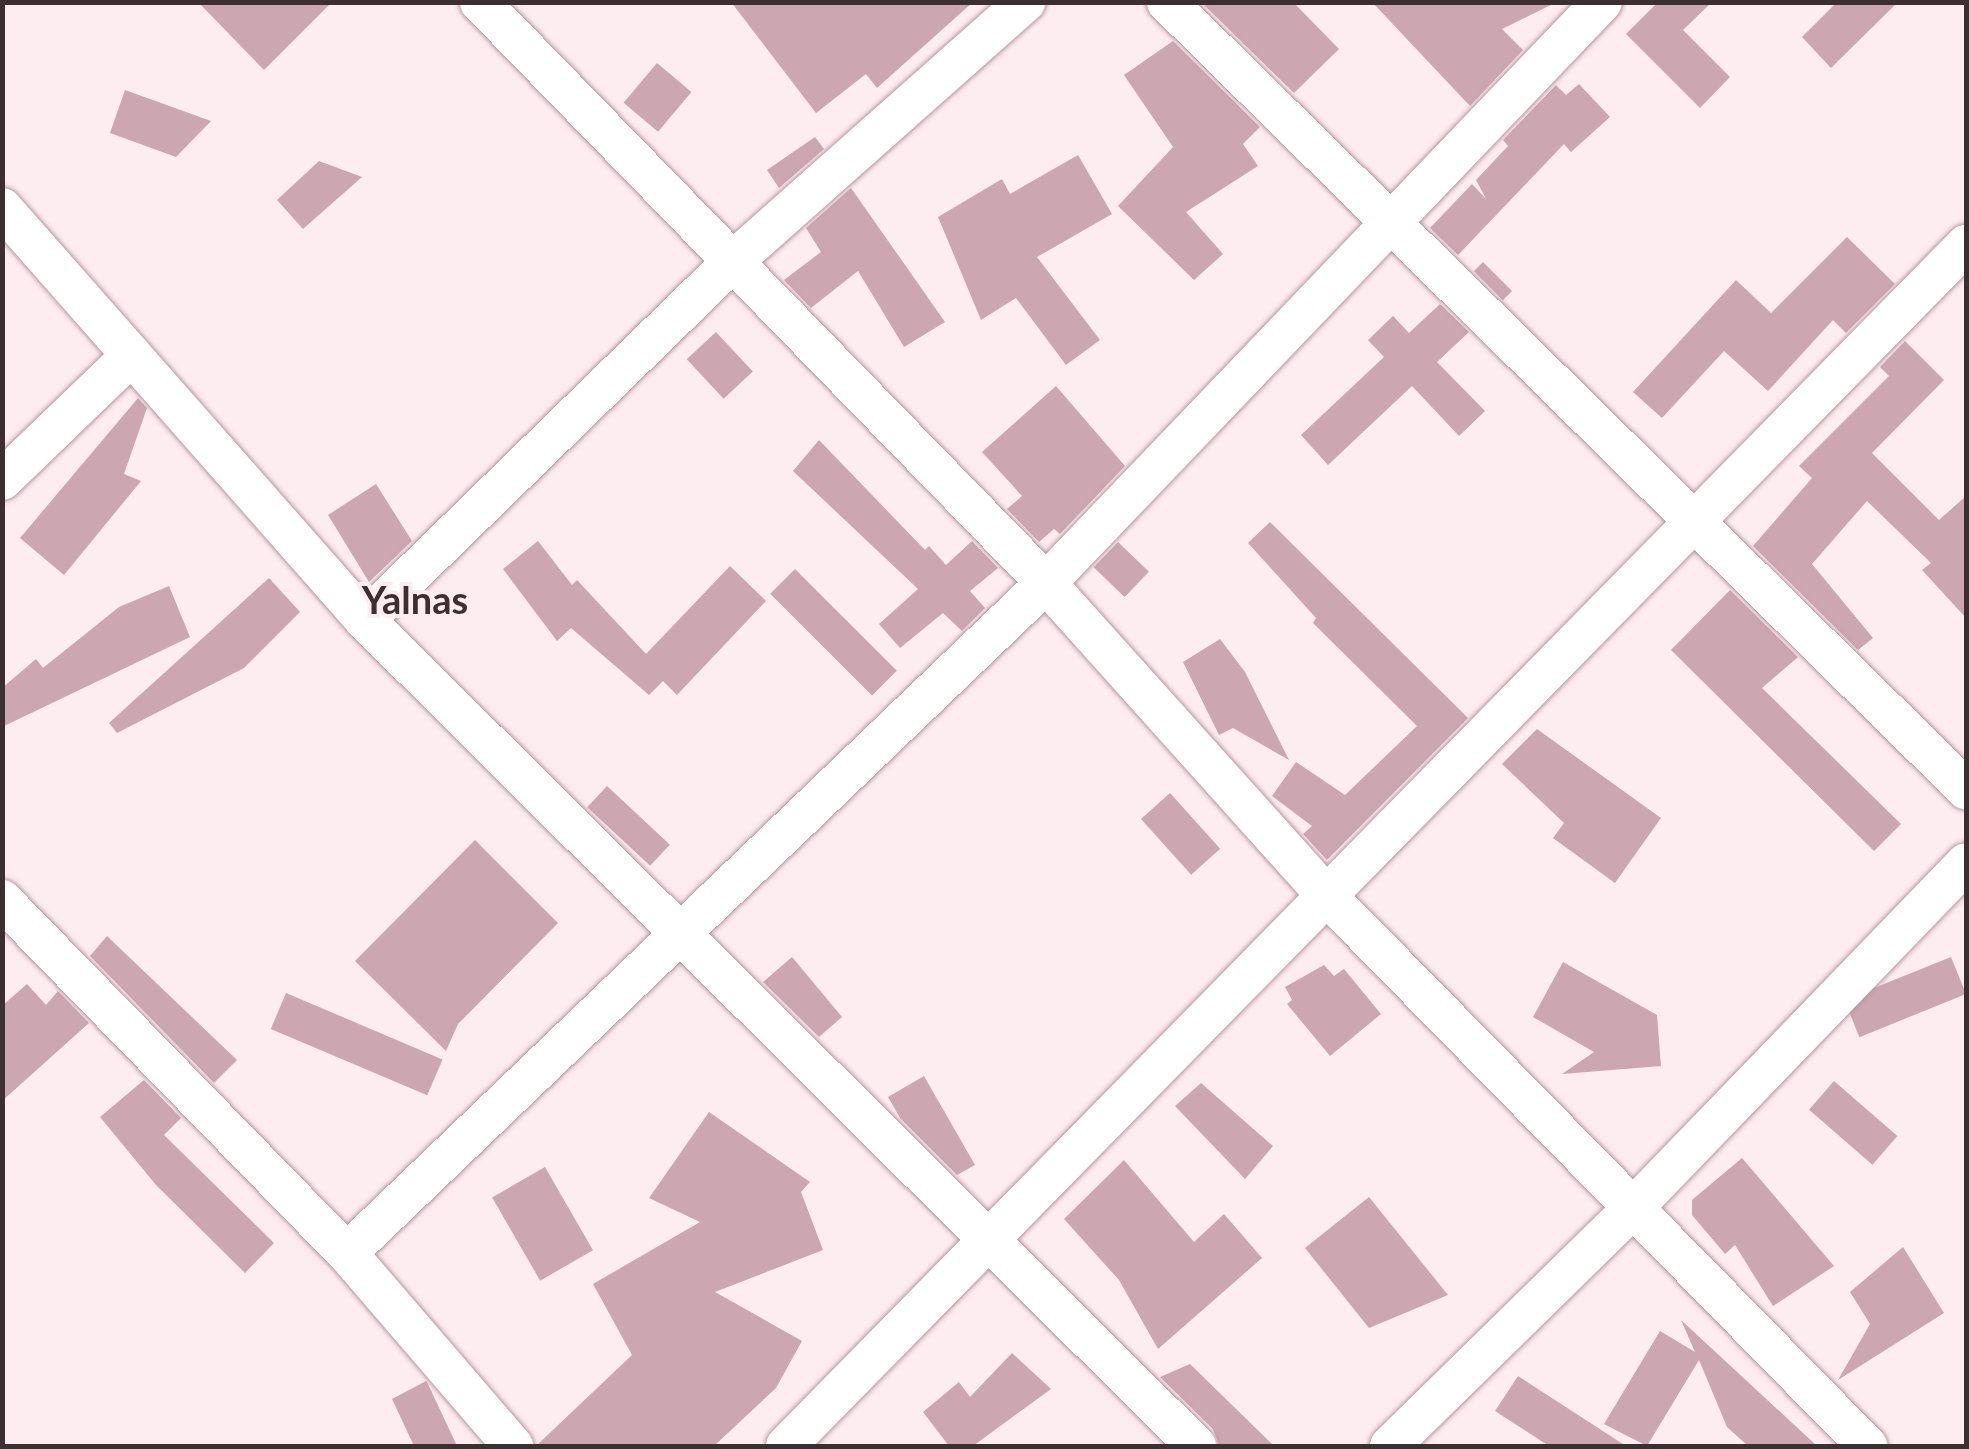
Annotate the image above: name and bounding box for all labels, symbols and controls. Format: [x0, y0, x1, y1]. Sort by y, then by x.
district label: Yalnas [362, 577, 468, 623]

